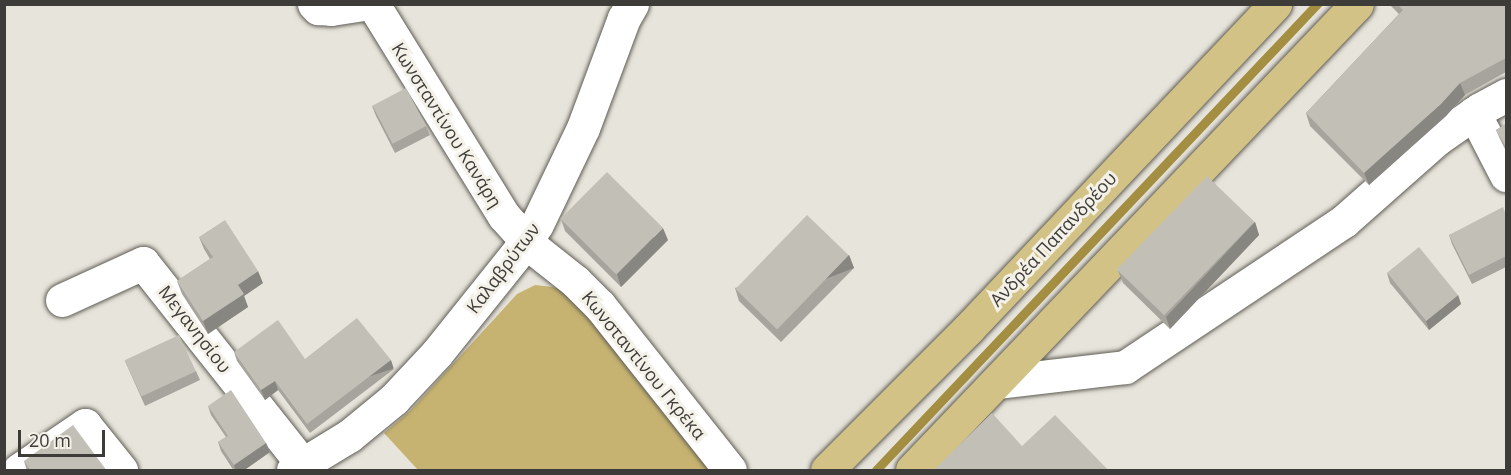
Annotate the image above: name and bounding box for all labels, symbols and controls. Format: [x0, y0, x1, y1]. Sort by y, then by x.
street label: Κωνσταντίνου Κανάρη [387, 39, 507, 211]
street label: Ανδρέα Παπανδρέου [985, 167, 1121, 311]
street label: Καλαβρύτων [462, 218, 544, 318]
street label: Μεγανησίου [154, 281, 236, 377]
street label: Κωνσταντίνου Γκρέκα [578, 287, 710, 443]
scale bar [21, 418, 108, 456]
text: 20 m [29, 428, 71, 452]

